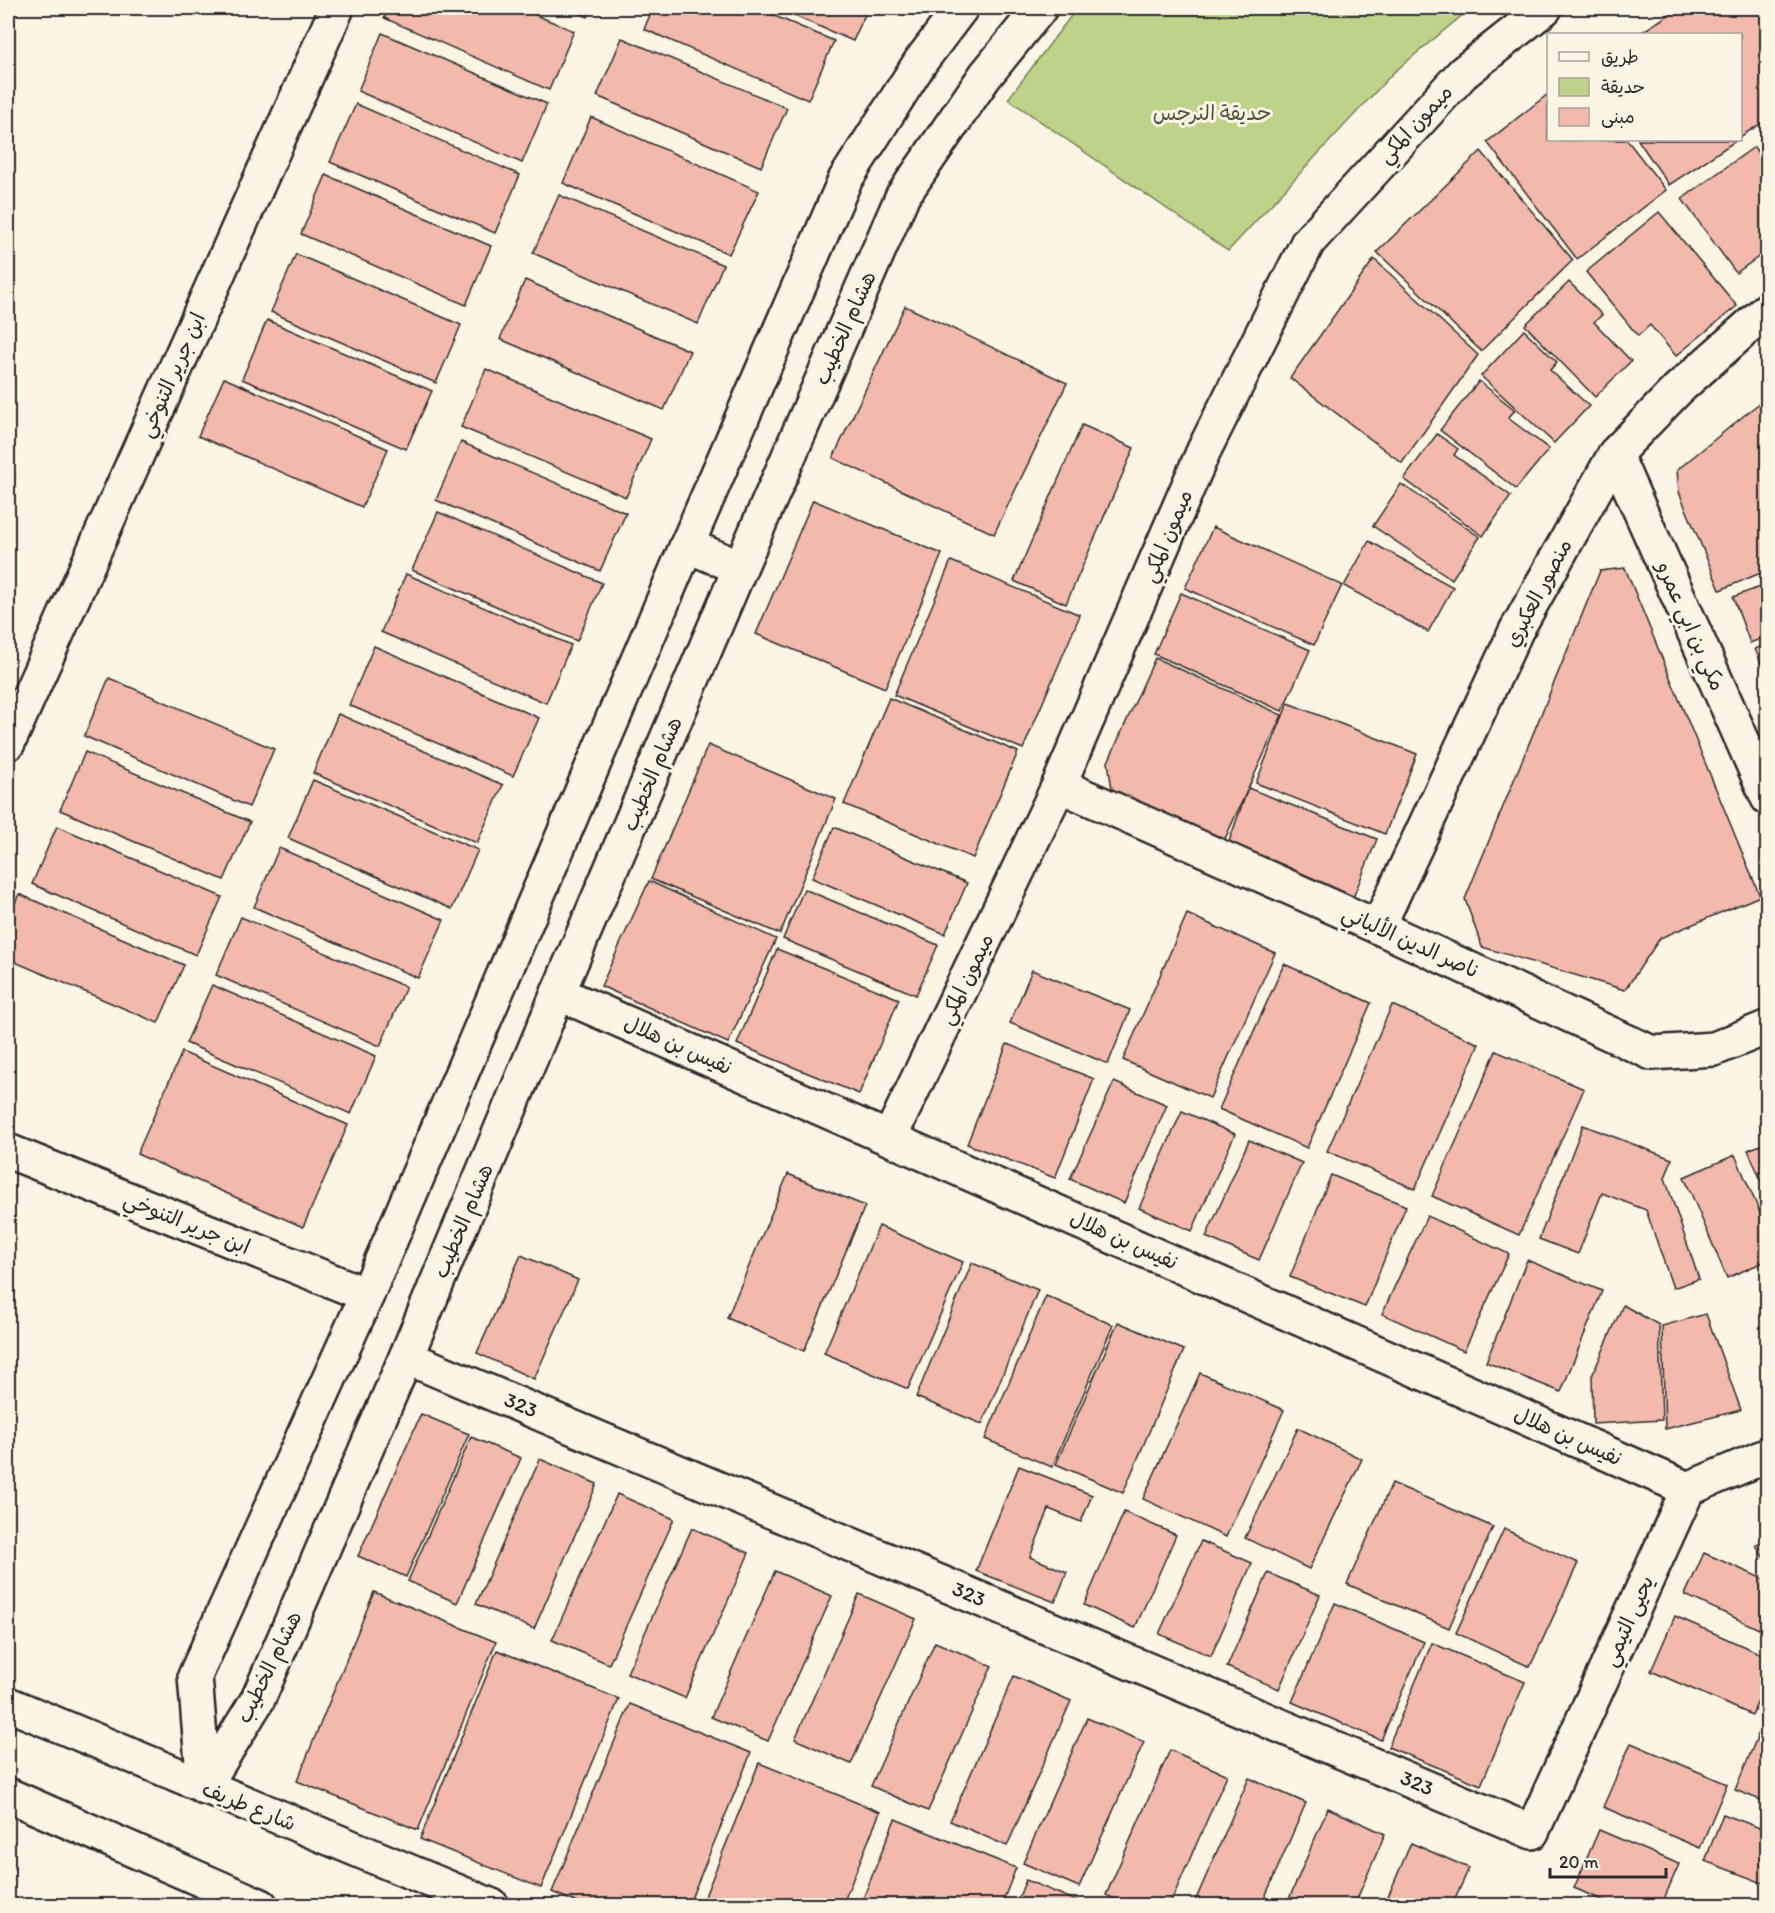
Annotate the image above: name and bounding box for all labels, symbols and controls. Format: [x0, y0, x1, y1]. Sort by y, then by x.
legend [1547, 33, 1742, 141]
text: طريق [1601, 46, 1639, 68]
text: حديقة [1601, 76, 1645, 98]
street label: ميمون المكي [1372, 79, 1462, 173]
park label: حديقة النرجس [1153, 100, 1271, 125]
text: مبنى [1601, 106, 1635, 128]
street label: هشام الخطيب [808, 267, 884, 390]
street label: ابن جرير التنوخي [133, 308, 217, 444]
street label: ميمون المكي [1136, 486, 1204, 589]
street label: منصور العكبري [1499, 534, 1579, 653]
street label: مكي بن ابي عمرو [1645, 556, 1731, 697]
street label: هشام الخطيب [616, 713, 691, 836]
street label: ناصر الدين الألباني [1336, 899, 1484, 989]
street label: ميمون المكي [933, 929, 1005, 1031]
street label: نفيس بن هلال [620, 1010, 736, 1080]
street label: هشام الخطيب [427, 1160, 502, 1283]
street label: ابن جرير التنوخي [118, 1186, 254, 1266]
street label: نفيس بن هلال [1066, 1205, 1182, 1275]
street label: 323 [501, 1386, 542, 1423]
street label: نفيس بن هلال [1510, 1401, 1626, 1471]
street label: يحيى التيمي [1596, 1571, 1665, 1673]
street label: 323 [949, 1575, 990, 1612]
street label: هشام الخطيب [231, 1607, 310, 1729]
street label: 323 [1397, 1764, 1438, 1801]
street label: شارع طريف [198, 1775, 300, 1838]
scale bar [1550, 1841, 1666, 1879]
text: 20 m [1559, 1851, 1599, 1873]

